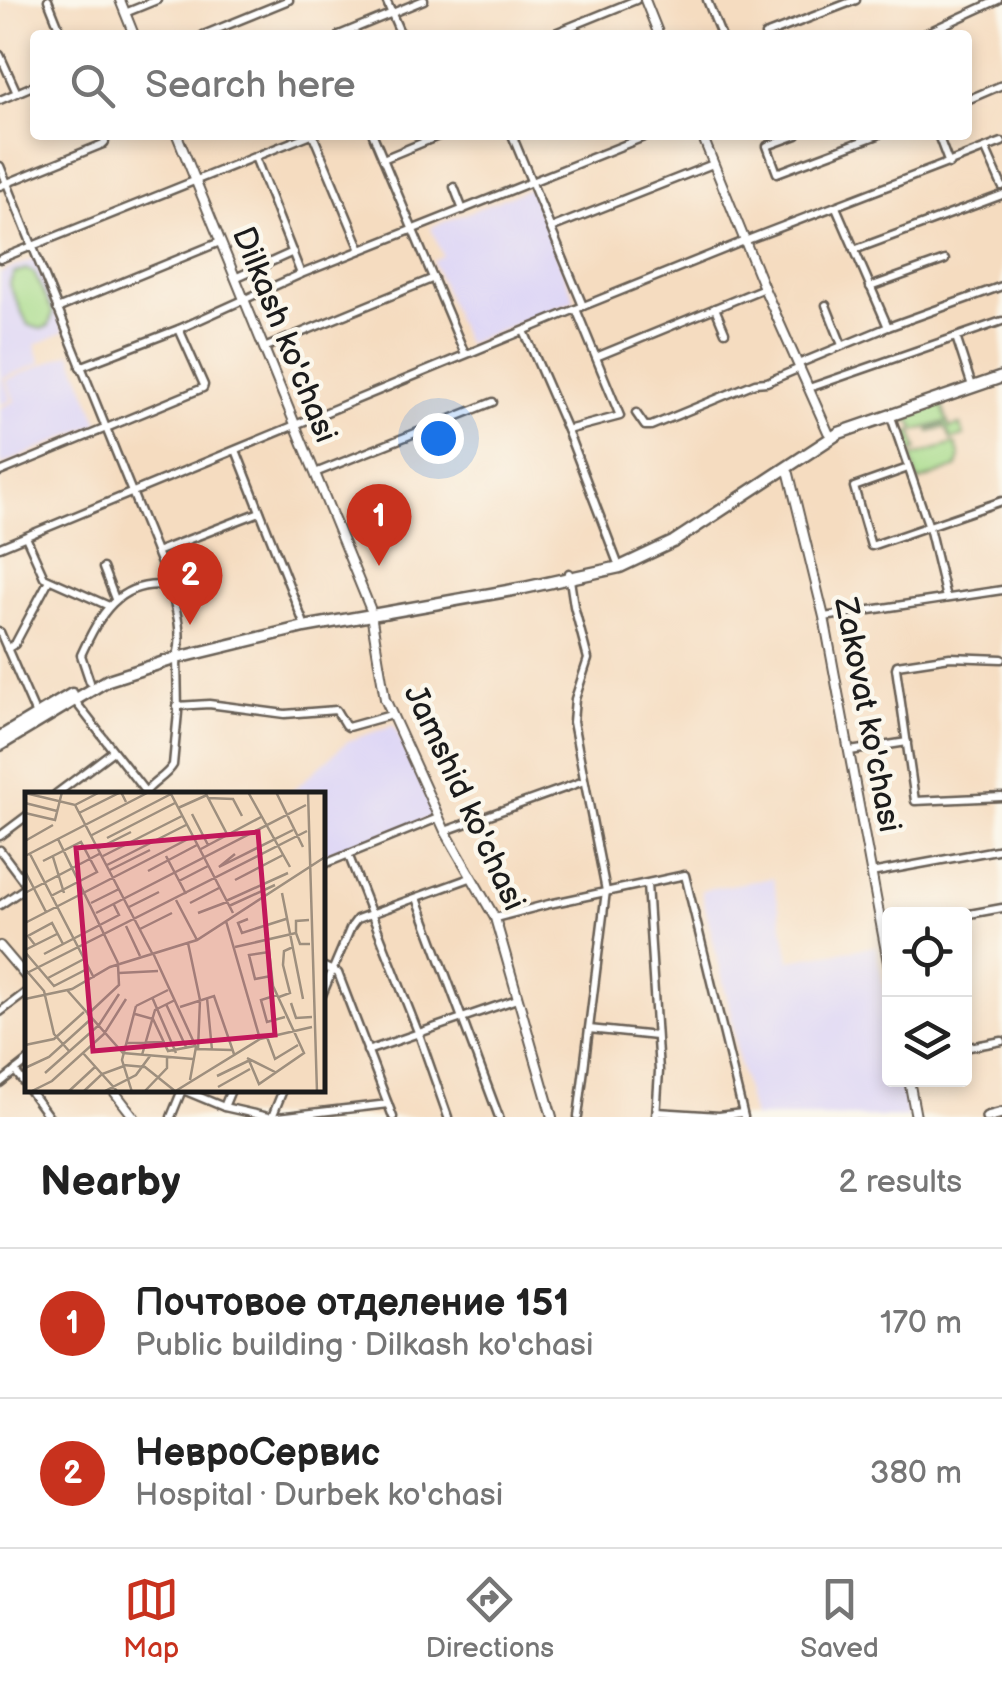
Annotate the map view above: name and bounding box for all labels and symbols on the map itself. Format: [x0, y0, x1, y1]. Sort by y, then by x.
street label: Dilkash ko'chasi [223, 222, 345, 448]
your location [413, 413, 464, 464]
pin: 1 [346, 484, 412, 566]
pin: 2 [158, 542, 222, 625]
street label: Zakovat ko'chasi [825, 593, 909, 836]
street label: Jamshid ko'chasi [395, 679, 533, 917]
inset map [25, 792, 325, 1092]

